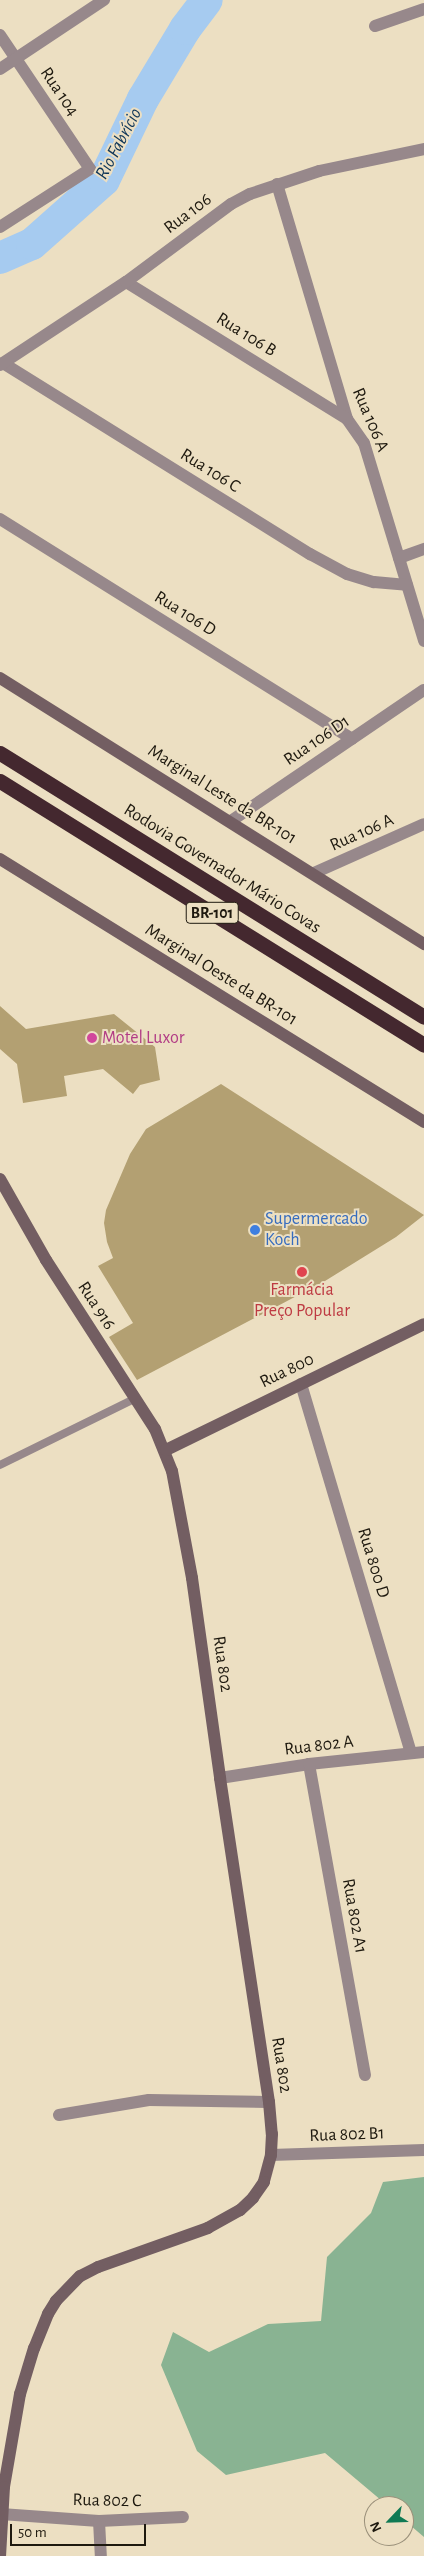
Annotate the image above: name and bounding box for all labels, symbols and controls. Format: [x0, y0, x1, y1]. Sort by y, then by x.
street label: Rua 104 [35, 63, 83, 121]
water label: Rio Fabrício [91, 104, 147, 184]
street label: Rua 106 [160, 189, 216, 239]
street label: Rua 106 B [212, 308, 280, 362]
street label: Rua 106 A [347, 385, 393, 455]
street label: Rua 106 C [176, 444, 244, 498]
street label: Rua 106 D [150, 587, 220, 641]
street label: Rua 106 D1 [280, 711, 354, 771]
street label: Marginal Leste da BR-101 [144, 740, 300, 850]
street label: Rodovia Governador Mário Covas [120, 799, 324, 939]
street label: Rua 106 A [327, 809, 397, 857]
road number: BR-101 [184, 900, 240, 926]
street label: Marginal Oeste da BR-101 [141, 919, 301, 1031]
place label: Motel Luxor [102, 1027, 185, 1049]
marker: Motel Luxor [86, 1032, 98, 1044]
place label: Supermercado Koch [265, 1209, 368, 1252]
marker: Supermercado Koch [249, 1224, 261, 1236]
marker: Farmácia Preço Popular [296, 1266, 308, 1278]
street label: Rua 916 [72, 1278, 120, 1334]
place label: Farmácia Preço Popular [254, 1280, 350, 1322]
street label: Rua 800 [256, 1349, 318, 1393]
street label: Rua 800 D [352, 1525, 394, 1601]
street label: Rua 802 [207, 1635, 237, 1693]
street label: Rua 802 A [283, 1731, 355, 1761]
street label: Rua 802 A1 [337, 1877, 371, 1955]
street label: Rua 802 [266, 2035, 296, 2095]
street label: Rua 802 B1 [309, 2123, 385, 2147]
street label: Rua 802 C [72, 2490, 142, 2512]
north arrow [364, 2496, 414, 2546]
scale bar [12, 2514, 149, 2546]
text: N [368, 2519, 385, 2534]
text: 50 m [18, 2525, 47, 2540]

